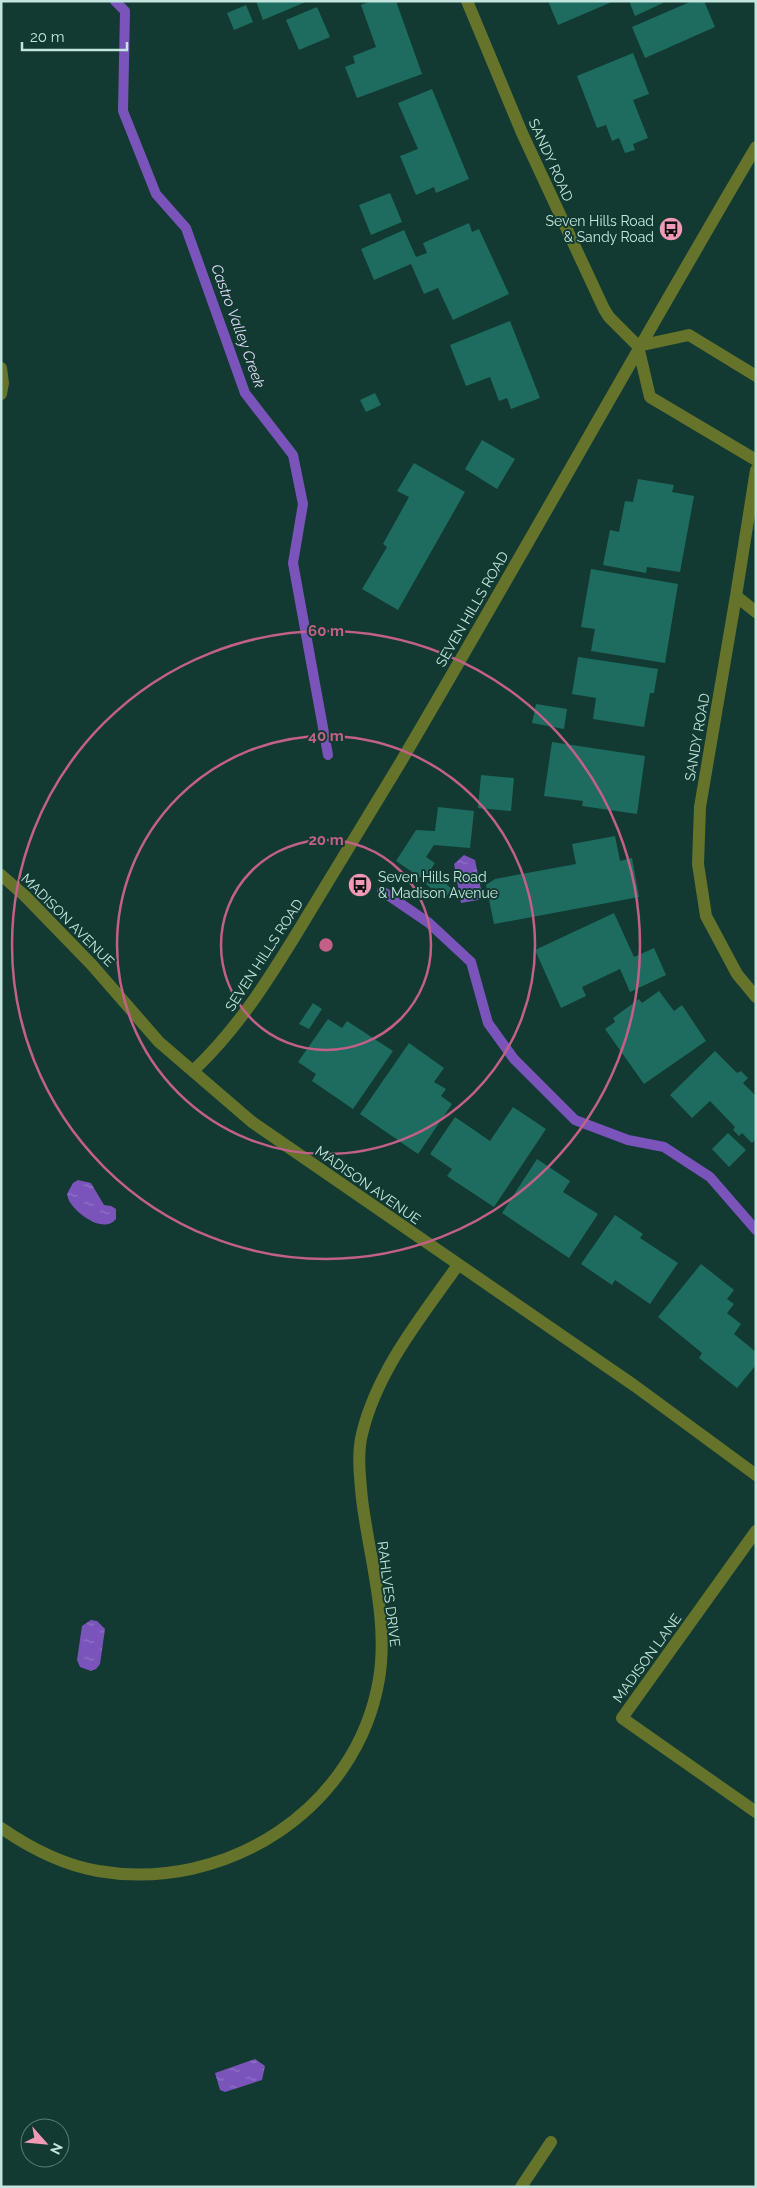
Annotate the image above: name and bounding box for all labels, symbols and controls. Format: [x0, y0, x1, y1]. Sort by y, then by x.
scale bar [22, 20, 128, 52]
text: 20 m [30, 28, 65, 46]
street label: SANDY ROAD [526, 116, 576, 204]
place label: Seven Hills Road & Sandy Road [545, 213, 654, 245]
bus stop icon: Seven Hills Road & Sandy Road [658, 216, 684, 242]
water label: Castro Valley Creek [207, 262, 269, 390]
street label: SEVEN HILLS ROAD [432, 549, 512, 669]
text: 60 m [308, 622, 344, 640]
street label: SANDY ROAD [681, 692, 713, 782]
text: 40 m [308, 727, 344, 745]
text: 20 m [308, 831, 344, 849]
place label: Seven Hills Road & Madison Avenue [378, 869, 498, 901]
street label: MADISON AVENUE [18, 870, 118, 970]
bus stop icon: Seven Hills Road & Madison Avenue [347, 872, 373, 898]
street label: SEVEN HILLS ROAD [222, 896, 306, 1014]
centre of rings [317, 936, 335, 954]
street label: MADISON AVENUE [312, 1143, 424, 1227]
street label: RAHLVES DRIVE [375, 1540, 403, 1648]
street label: MADISON LANE [609, 1611, 685, 1705]
north arrow [20, 2118, 70, 2168]
text: N [47, 2141, 66, 2157]

